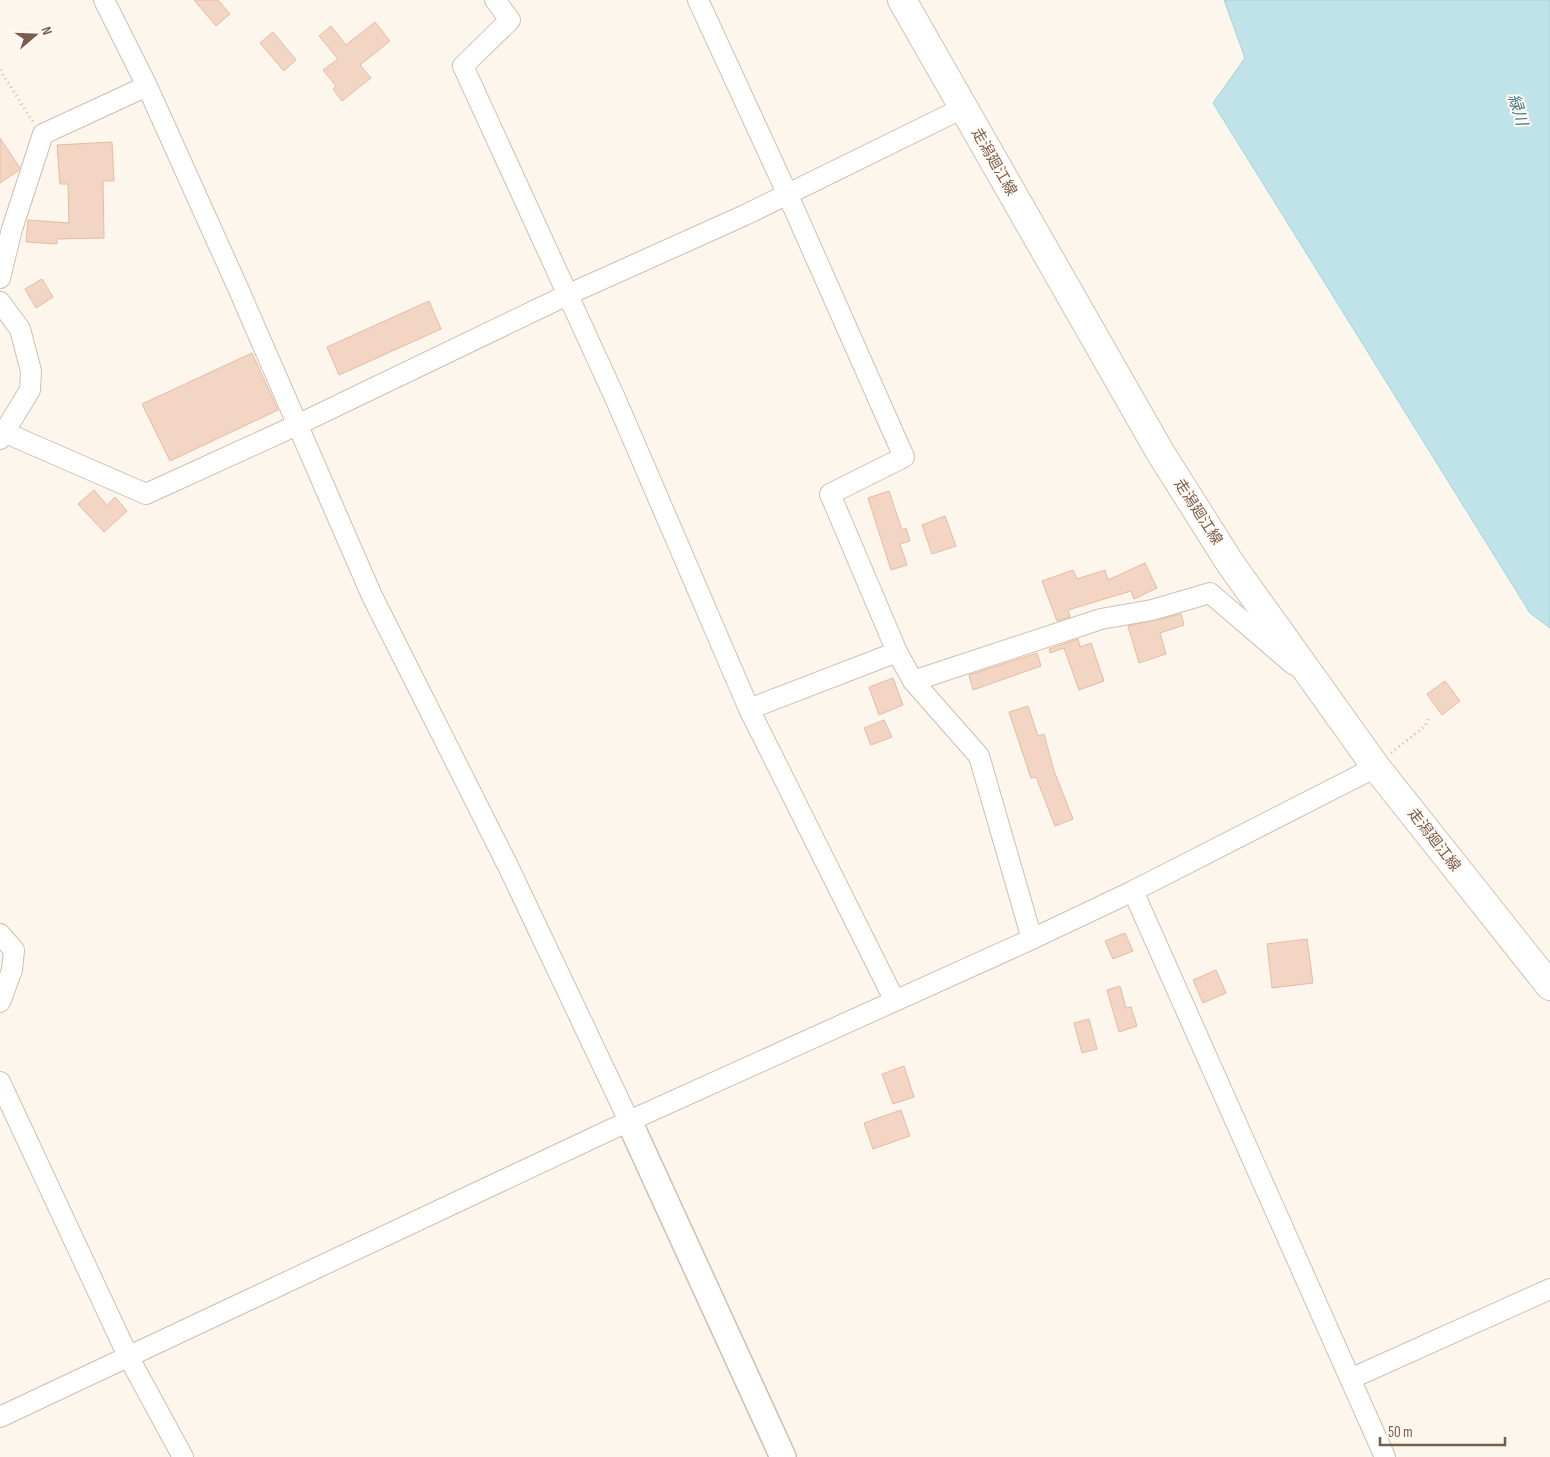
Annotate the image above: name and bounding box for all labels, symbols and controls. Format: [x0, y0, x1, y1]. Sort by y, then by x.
north arrow [10, 10, 60, 60]
text: N [38, 25, 56, 37]
water label: 緑川 [1503, 92, 1531, 130]
street label: 走潟廻江線 [967, 125, 1021, 199]
street label: 走潟廻江線 [1170, 475, 1226, 549]
street label: 走潟廻江線 [1403, 805, 1465, 875]
scale bar [1380, 1414, 1505, 1446]
text: 50 m [1388, 1423, 1413, 1442]

